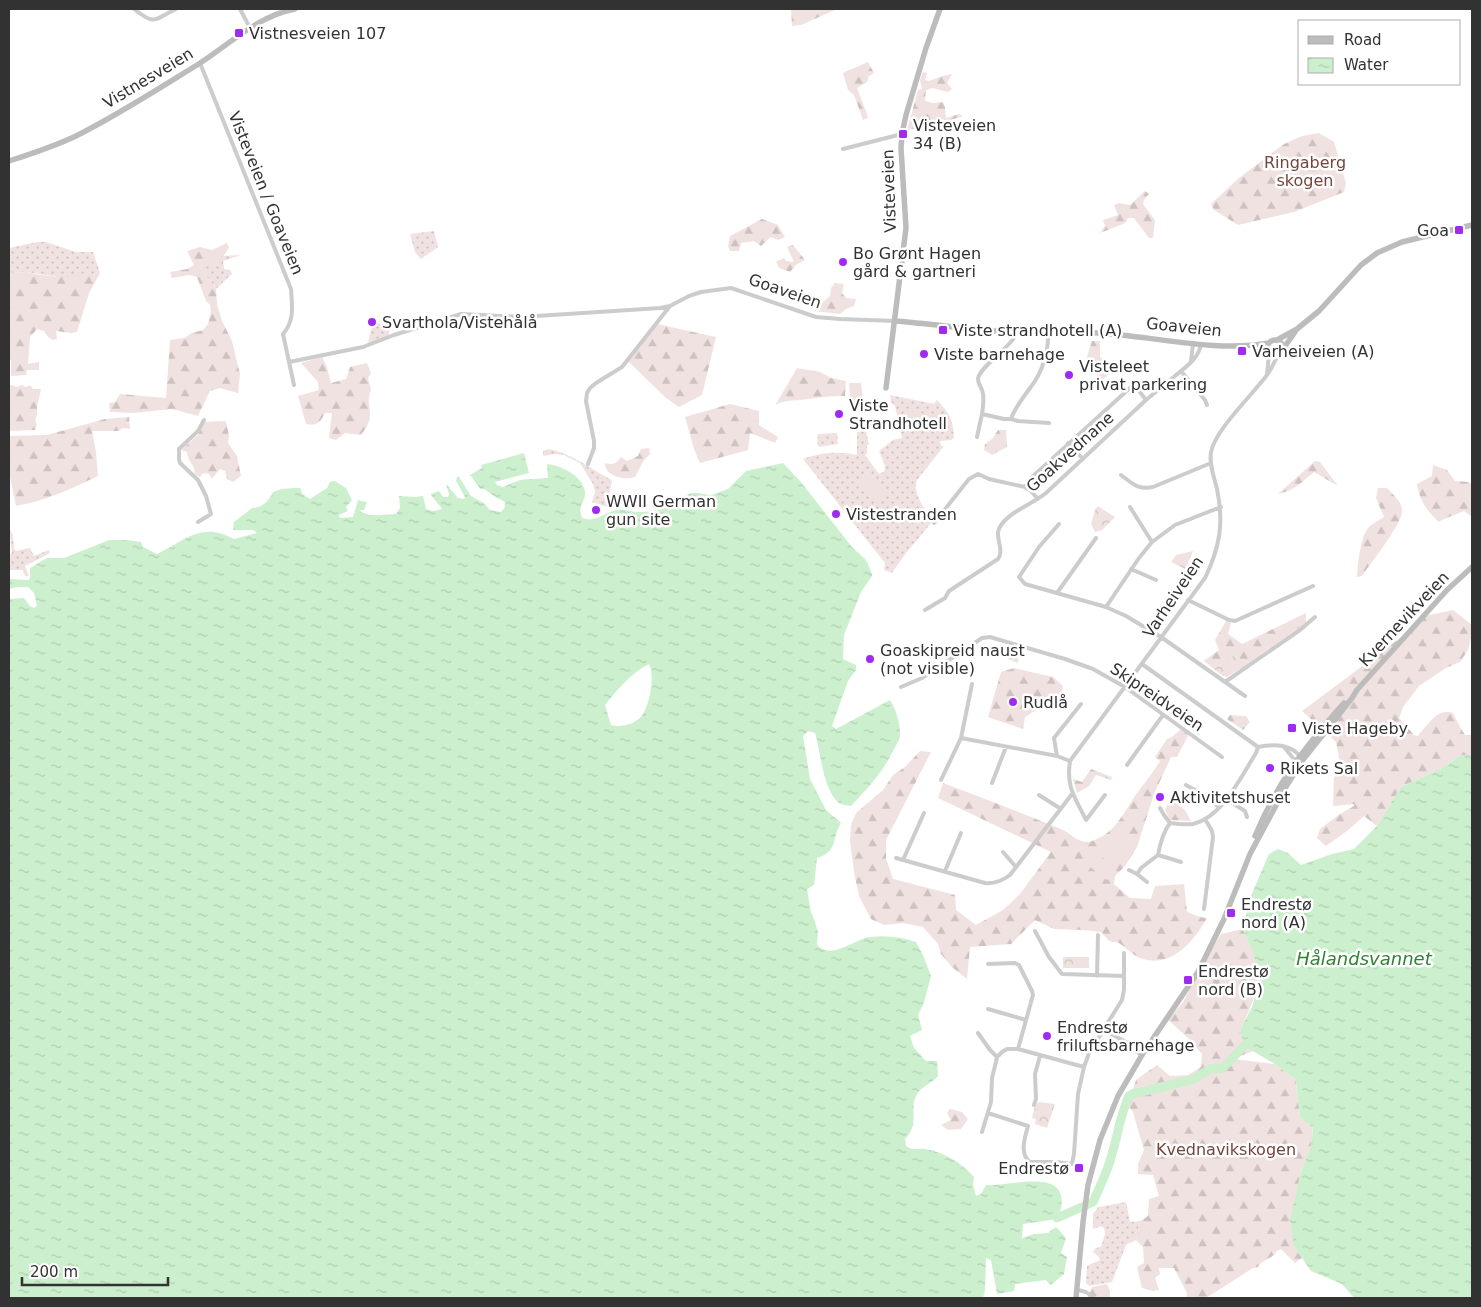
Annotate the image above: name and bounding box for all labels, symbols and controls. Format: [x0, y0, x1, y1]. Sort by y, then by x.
legend [1298, 20, 1461, 85]
place label: Vistnesveien 107 [249, 24, 386, 43]
marker: Vistnesveien 107 [233, 27, 245, 39]
text: Road [1344, 31, 1382, 49]
street label: Vistnesveien [100, 44, 196, 112]
text: Water [1344, 56, 1389, 74]
street label: Visteveien / Goaveien [225, 109, 307, 277]
place label: Visteveien 34 (B) [913, 116, 996, 153]
marker: Visteveien 34 (B) [897, 128, 909, 140]
street label: Visteveien [878, 149, 900, 233]
park label: Ringaberg skogen [1264, 153, 1346, 190]
place label: Goa [1417, 221, 1449, 240]
marker: Goa [1453, 224, 1465, 236]
place label: Bo Grønt Hagen gård & gartneri [853, 244, 981, 281]
marker: Bo Grønt Hagen gård & gartneri [837, 256, 849, 268]
street label: Goaveien [746, 270, 824, 312]
place label: Svarthola/Vistehålå [382, 313, 538, 332]
street label: Goaveien [1145, 314, 1223, 340]
marker: Svarthola/Vistehålå [366, 316, 378, 328]
place label: Viste strandhotell (A) [953, 321, 1122, 340]
marker: Viste strandhotell (A) [937, 324, 949, 336]
place label: Varheiveien (A) [1252, 342, 1375, 361]
place label: Viste barnehage [934, 345, 1065, 364]
marker: Varheiveien (A) [1236, 345, 1248, 357]
marker: Viste barnehage [918, 348, 930, 360]
place label: Visteleet privat parkering [1079, 357, 1207, 394]
marker: Visteleet privat parkering [1063, 369, 1075, 381]
place label: Viste Strandhotell [849, 396, 947, 433]
marker: Viste Strandhotell [833, 408, 845, 420]
street label: Goakvednane [1023, 408, 1117, 496]
place label: WWII German gun site [606, 492, 716, 529]
marker: WWII German gun site [590, 504, 602, 516]
place label: Vistestranden [846, 505, 957, 524]
marker: Vistestranden [830, 508, 842, 520]
street label: Varheiveien [1139, 553, 1207, 641]
street label: Kvernevikveien [1355, 568, 1453, 670]
place label: Goaskipreid naust (not visible) [880, 641, 1025, 678]
marker: Goaskipreid naust (not visible) [864, 653, 876, 665]
street label: Skipreidveien [1107, 659, 1207, 735]
place label: Rudlå [1023, 693, 1068, 712]
marker: Rudlå [1007, 696, 1019, 708]
place label: Viste Hageby [1302, 719, 1408, 738]
marker: Viste Hageby [1286, 722, 1298, 734]
place label: Rikets Sal [1280, 759, 1358, 778]
marker: Rikets Sal [1264, 762, 1276, 774]
place label: Aktivitetshuset [1170, 788, 1290, 807]
marker: Aktivitetshuset [1154, 791, 1166, 803]
place label: Endrestø nord (A) [1241, 895, 1312, 932]
marker: Endrestø nord (A) [1225, 907, 1237, 919]
water label: Hålandsvannet [1296, 948, 1433, 969]
place label: Endrestø nord (B) [1198, 962, 1269, 999]
marker: Endrestø nord (B) [1182, 974, 1194, 986]
place label: Endrestø friluftsbarnehage [1057, 1018, 1194, 1055]
marker: Endrestø friluftsbarnehage [1041, 1030, 1053, 1042]
park label: Kvednavikskogen [1156, 1140, 1296, 1159]
place label: Endrestø [998, 1159, 1069, 1178]
marker: Endrestø [1073, 1162, 1085, 1174]
scale bar [22, 1254, 169, 1286]
text: 200 m [30, 1263, 78, 1281]

